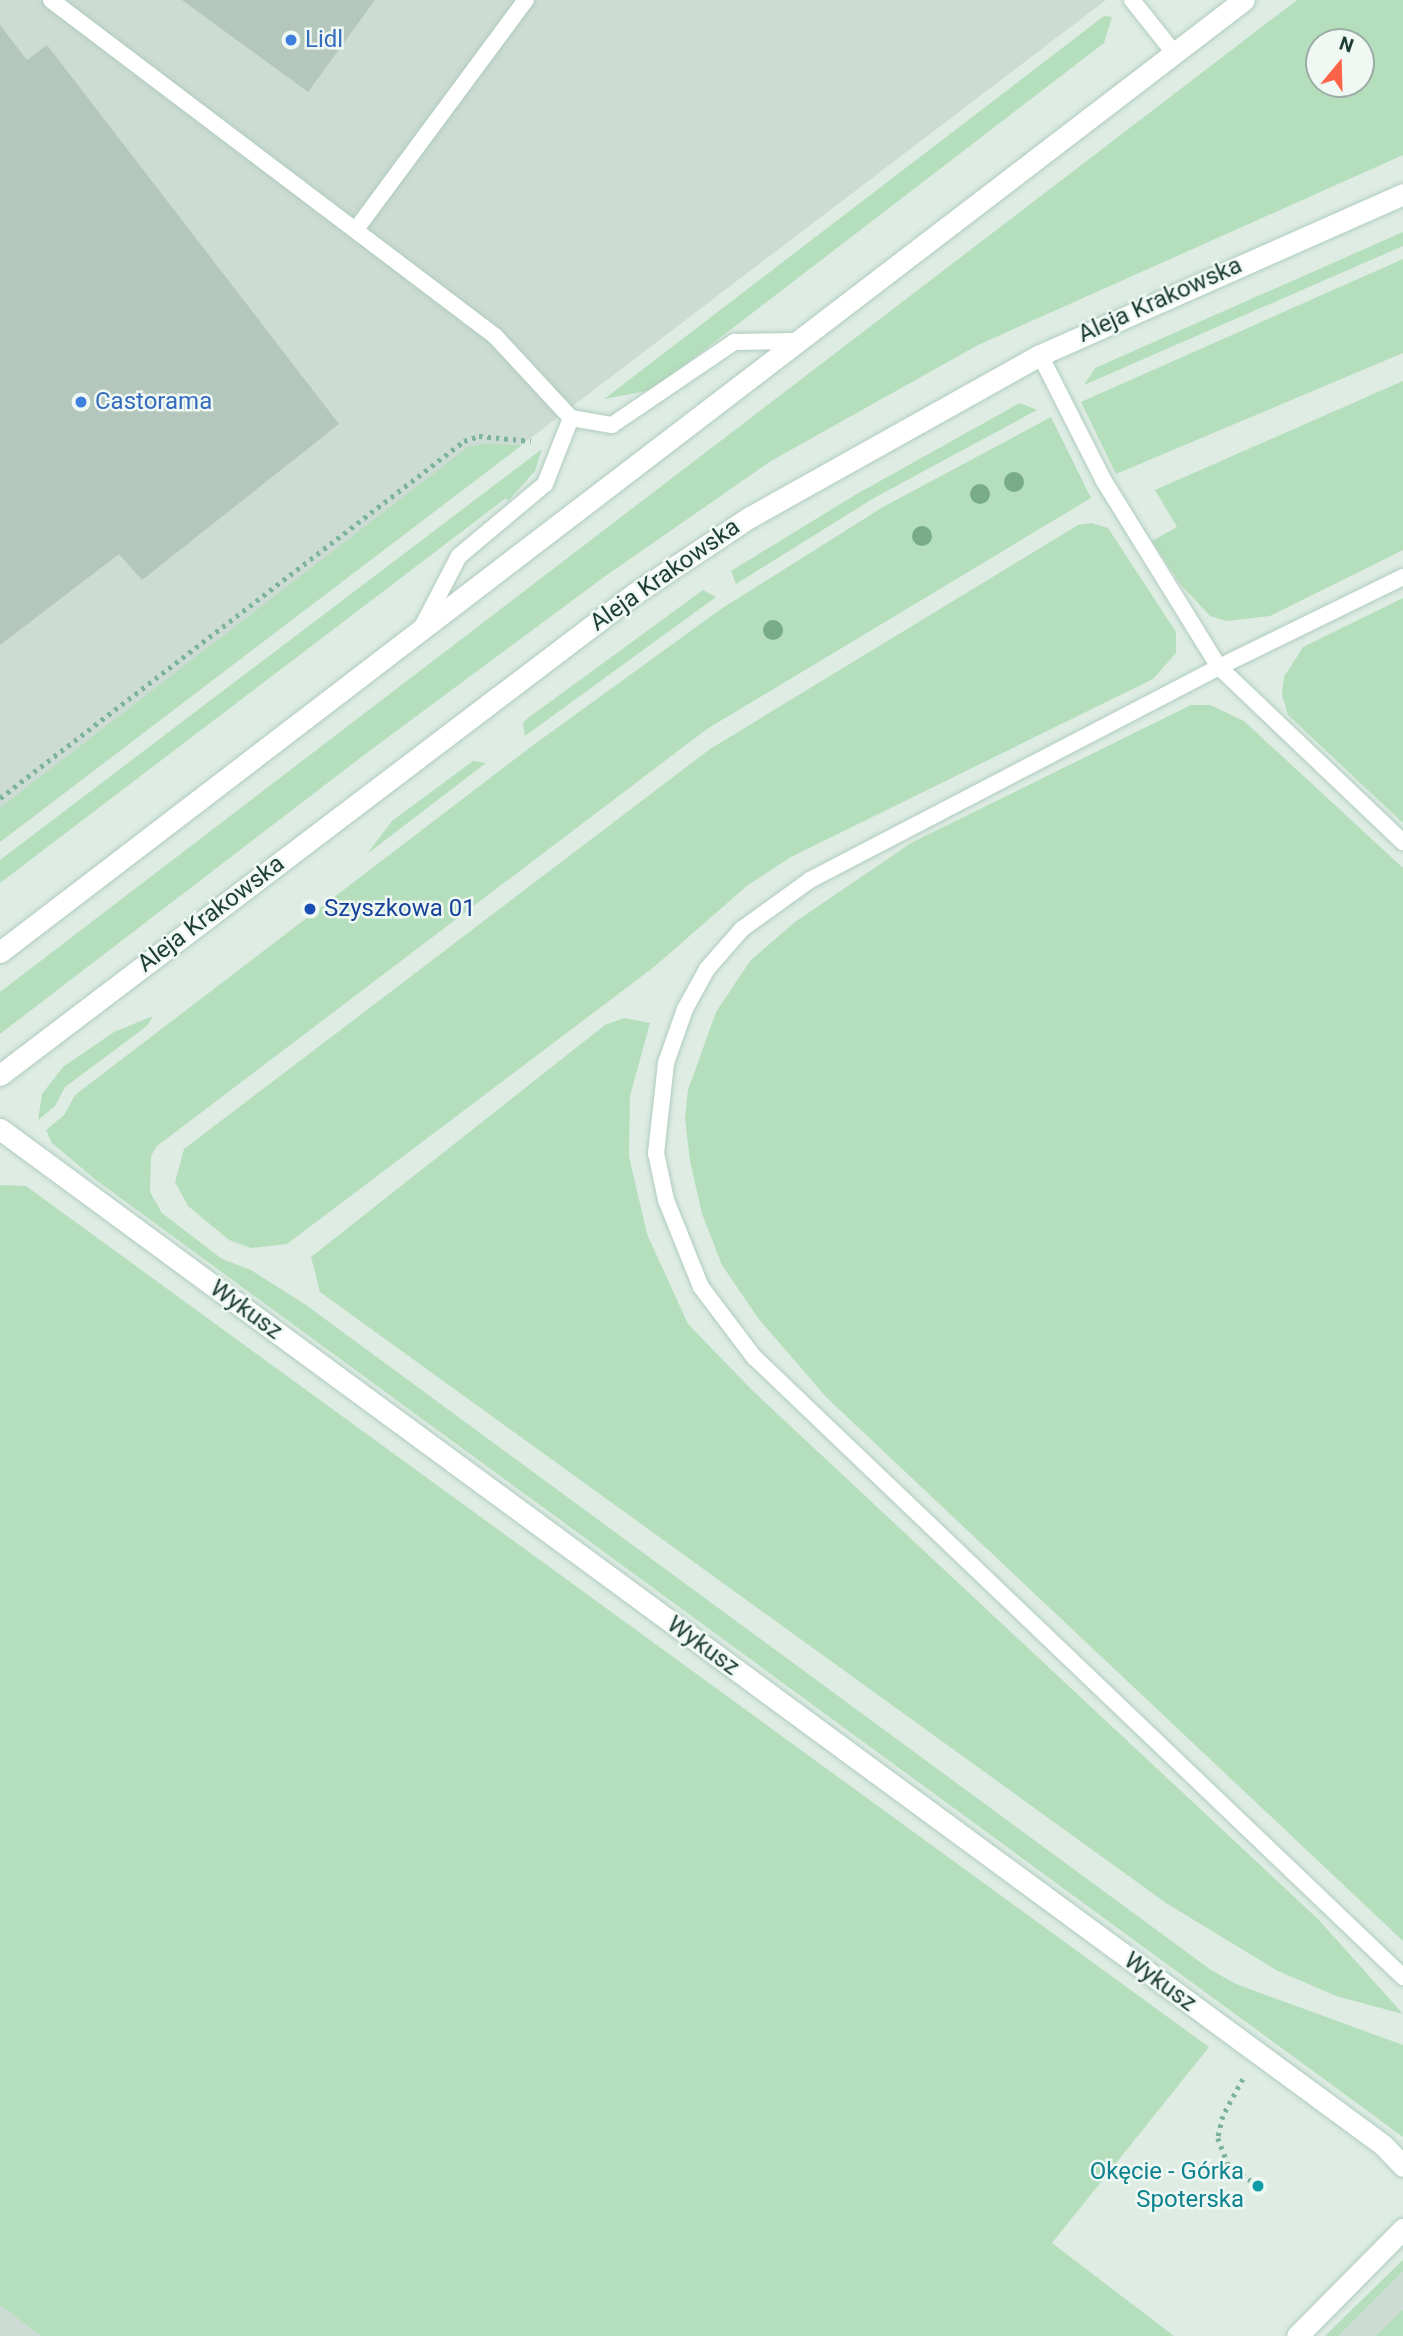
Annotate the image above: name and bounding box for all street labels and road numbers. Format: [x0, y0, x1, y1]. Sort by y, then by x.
street label: Aleja Krakowska [1074, 251, 1246, 349]
street label: Aleja Krakowska [585, 513, 745, 637]
street label: Aleja Krakowska [132, 849, 290, 979]
street label: Wykusz [204, 1274, 288, 1346]
street label: Wykusz [661, 1610, 745, 1682]
street label: Wykusz [1118, 1946, 1202, 2018]

